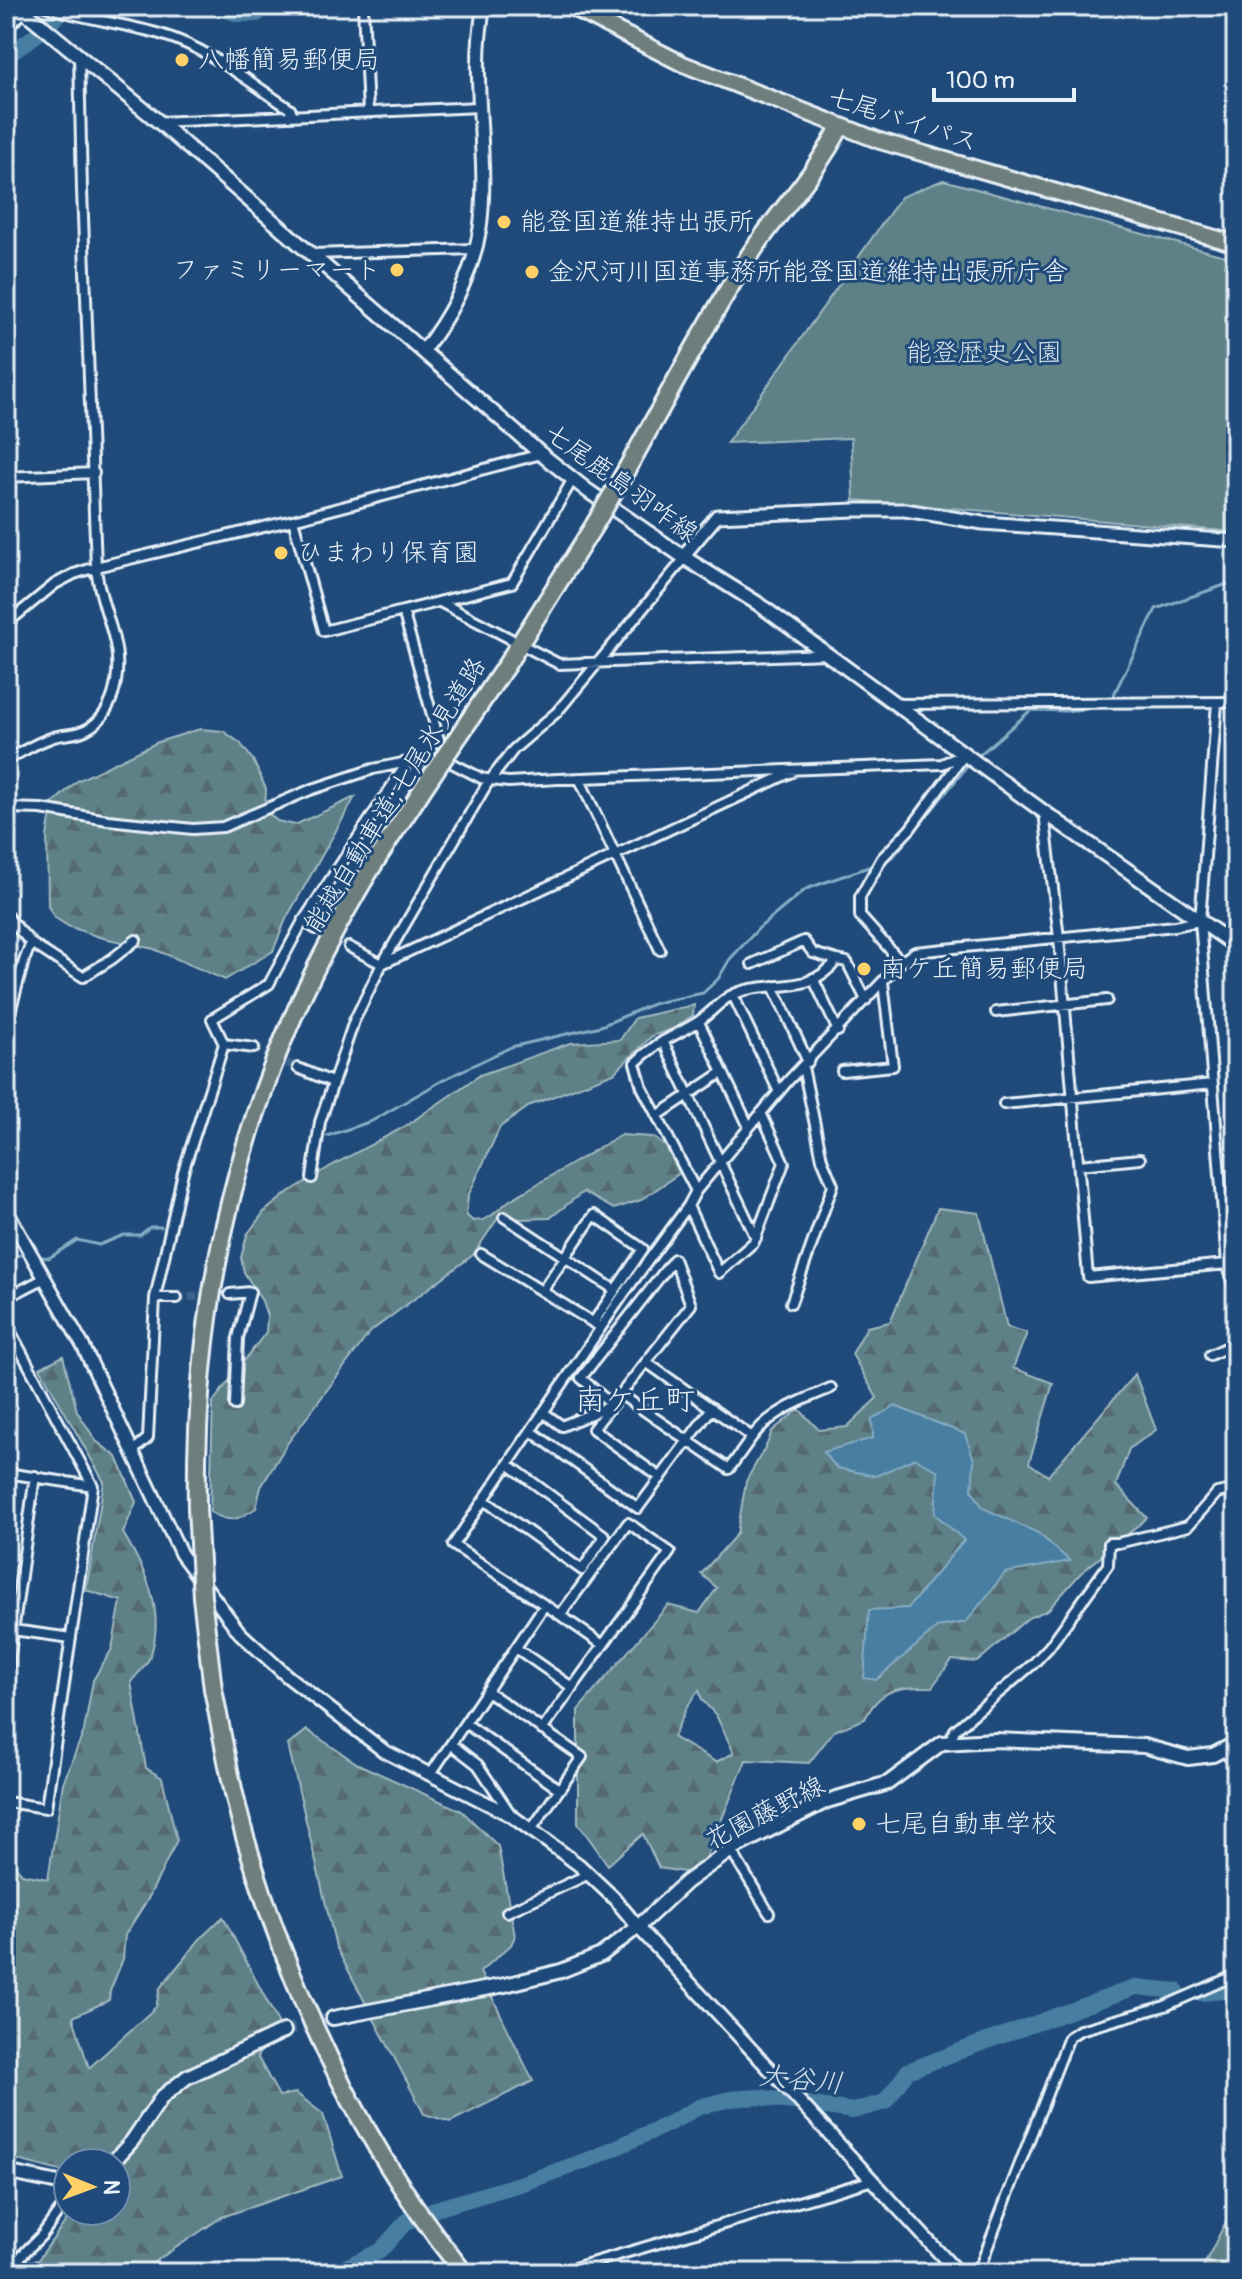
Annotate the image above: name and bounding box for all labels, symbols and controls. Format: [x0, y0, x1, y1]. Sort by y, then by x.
place label: 八幡簡易郵便局 [198, 44, 380, 76]
marker: 八幡簡易郵便局 [173, 51, 191, 69]
scale bar [934, 52, 1074, 102]
text: 100 m [946, 66, 1015, 95]
street label: 七尾バイパス [824, 81, 982, 159]
place label: 能登国道維持出張所 [520, 206, 754, 238]
marker: 能登国道維持出張所 [495, 213, 513, 231]
place label: ファミリーマート [172, 254, 381, 286]
place label: 金沢河川国道事務所能登国道維持出張所庁舎 [548, 256, 1068, 288]
marker: ファミリーマート [388, 261, 406, 279]
marker: 金沢河川国道事務所能登国道維持出張所庁舎 [523, 263, 541, 281]
park label: 能登歴史公園 [906, 337, 1062, 369]
street label: 七尾鹿島羽咋線 [538, 417, 704, 549]
place label: ひまわり保育園 [297, 537, 479, 569]
marker: ひまわり保育園 [272, 544, 290, 562]
street label: 能越自動車道;七尾氷見道路 [297, 651, 493, 939]
place label: 南ケ丘簡易郵便局 [880, 953, 1088, 985]
marker: 南ケ丘簡易郵便局 [855, 960, 873, 978]
district label: 南ケ丘町 [575, 1382, 695, 1419]
street label: 花園藤野線 [700, 1769, 830, 1857]
place label: 七尾自動車学校 [875, 1808, 1057, 1840]
marker: 七尾自動車学校 [850, 1815, 868, 1833]
water label: 大谷川 [757, 2058, 845, 2102]
north arrow [52, 2147, 132, 2227]
text: N [97, 2180, 125, 2195]

